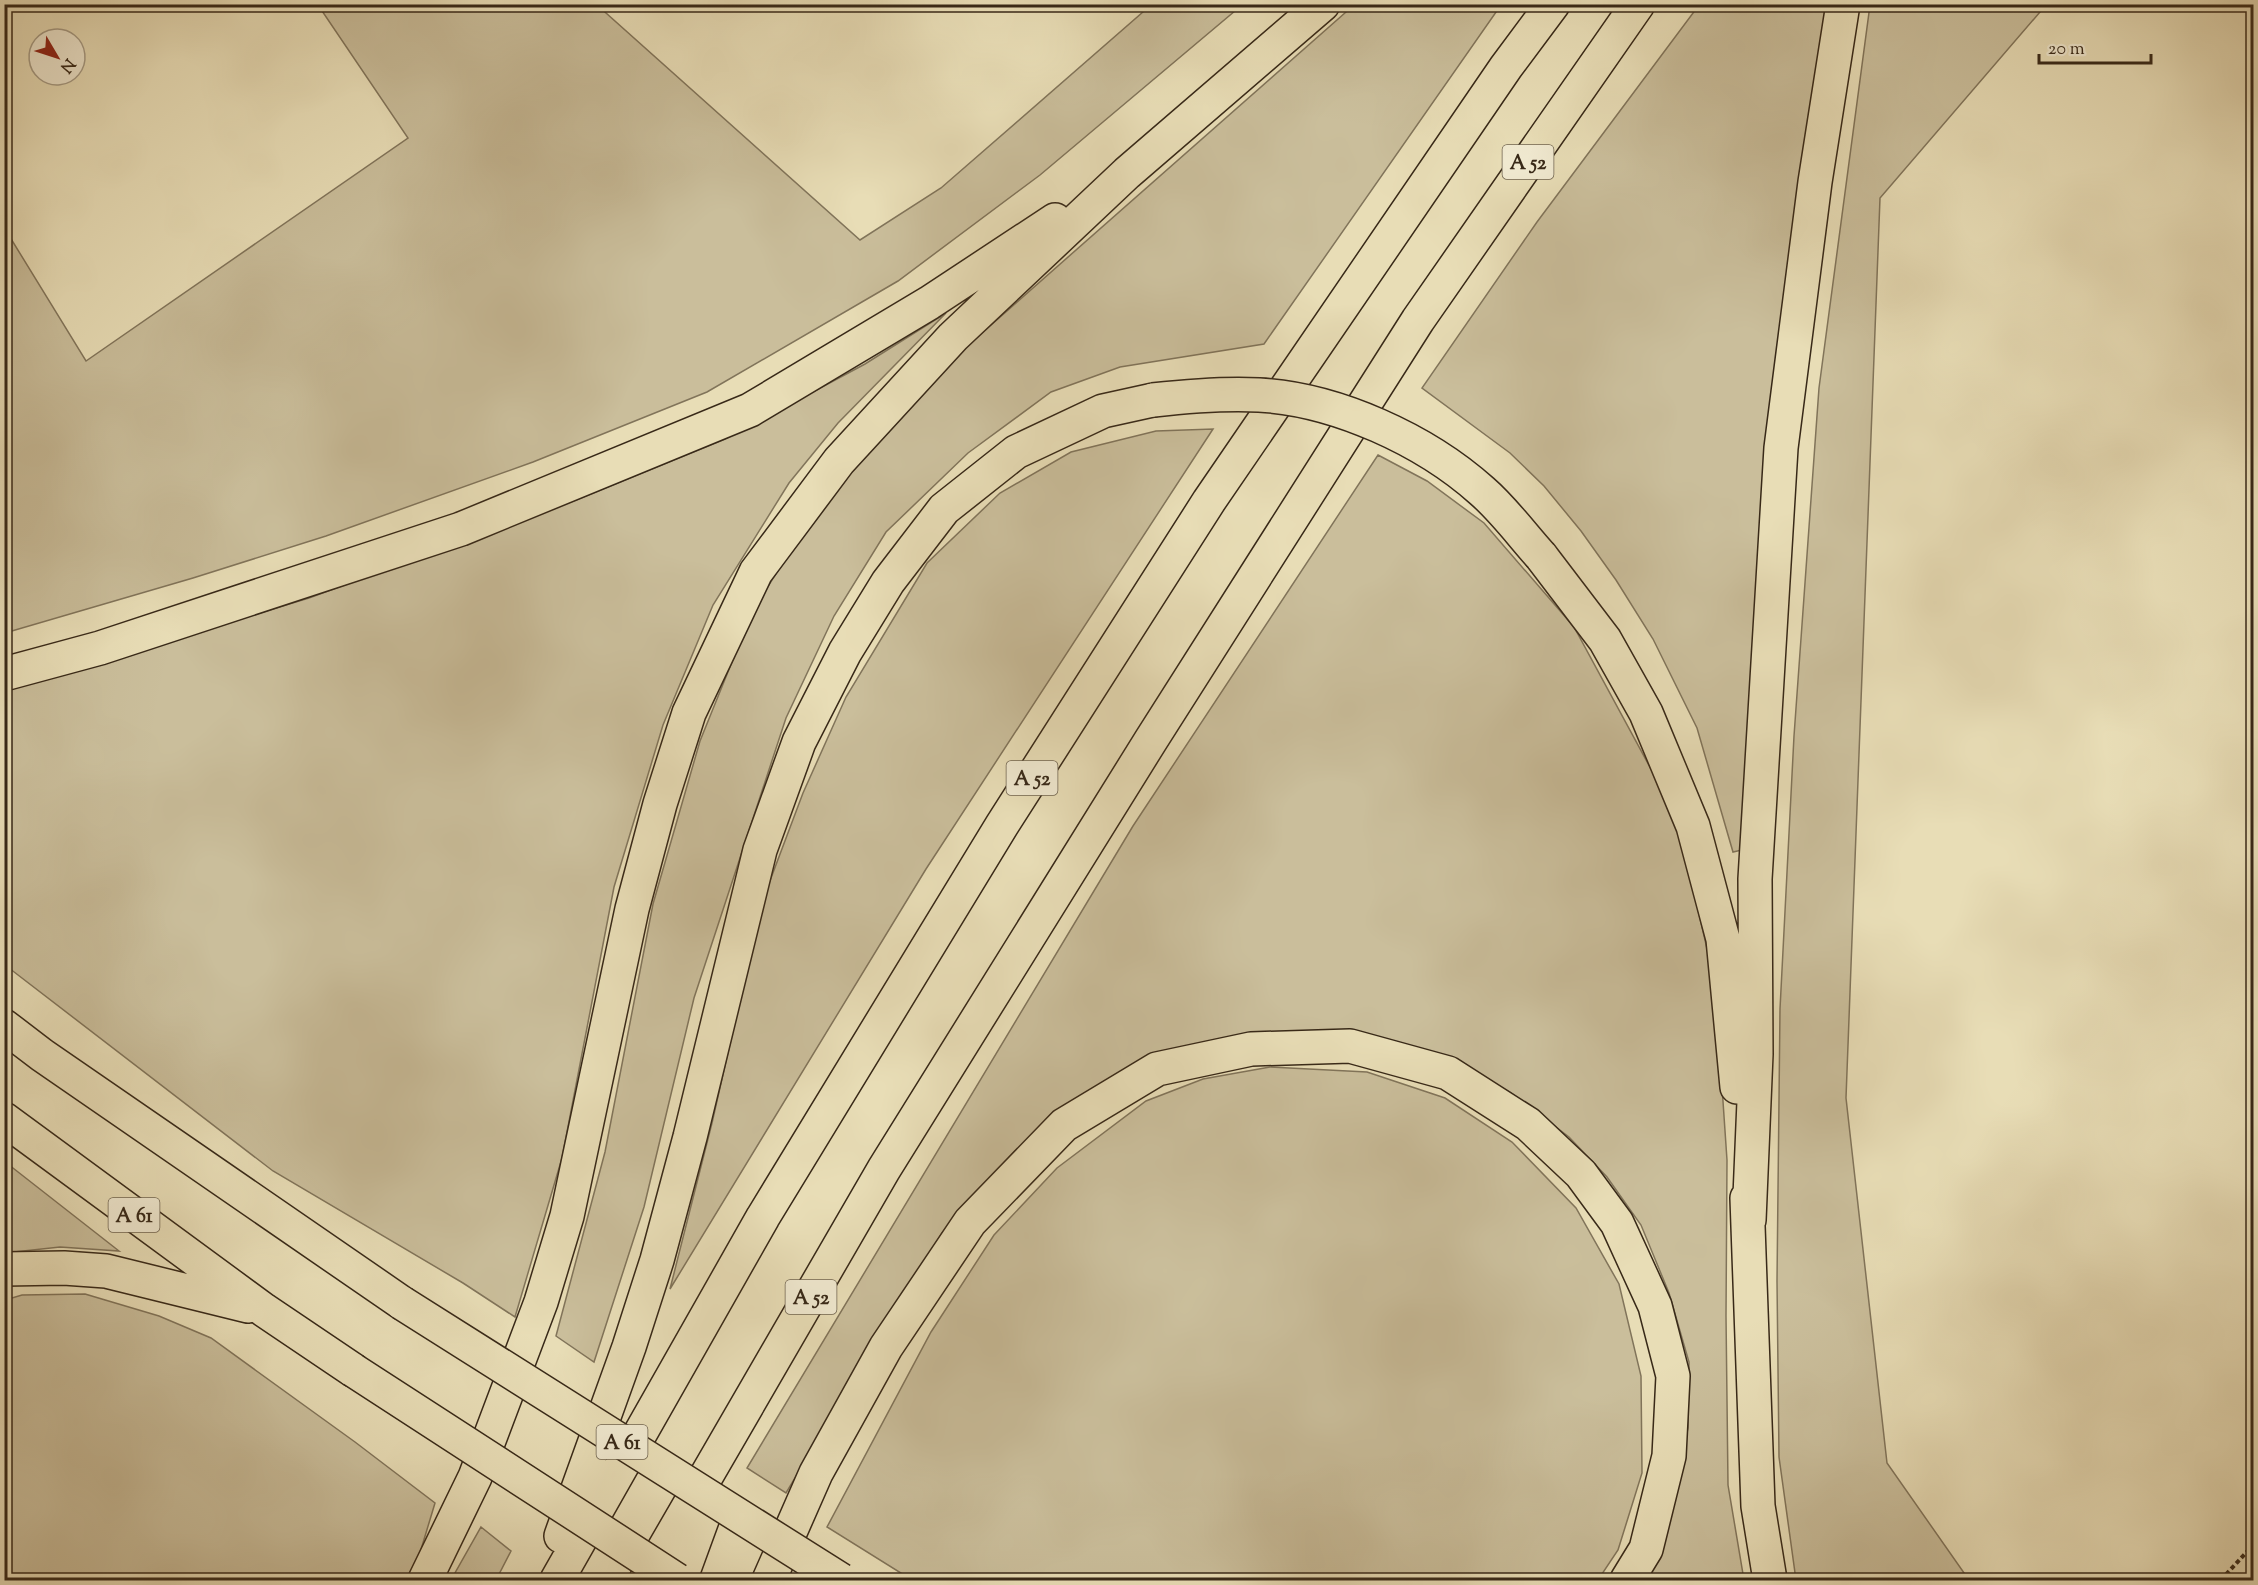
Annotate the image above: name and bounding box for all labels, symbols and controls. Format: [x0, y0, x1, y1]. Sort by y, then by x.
north arrow [27, 27, 87, 87]
scale bar [2039, 27, 2152, 65]
text: 20 m [2048, 37, 2085, 63]
text: N [54, 53, 80, 77]
road number: A 52 [1502, 145, 1553, 179]
road number: A 52 [1006, 761, 1058, 795]
road number: A 61 [108, 1198, 160, 1232]
road number: A 52 [786, 1280, 836, 1314]
road number: A 61 [596, 1425, 648, 1459]

